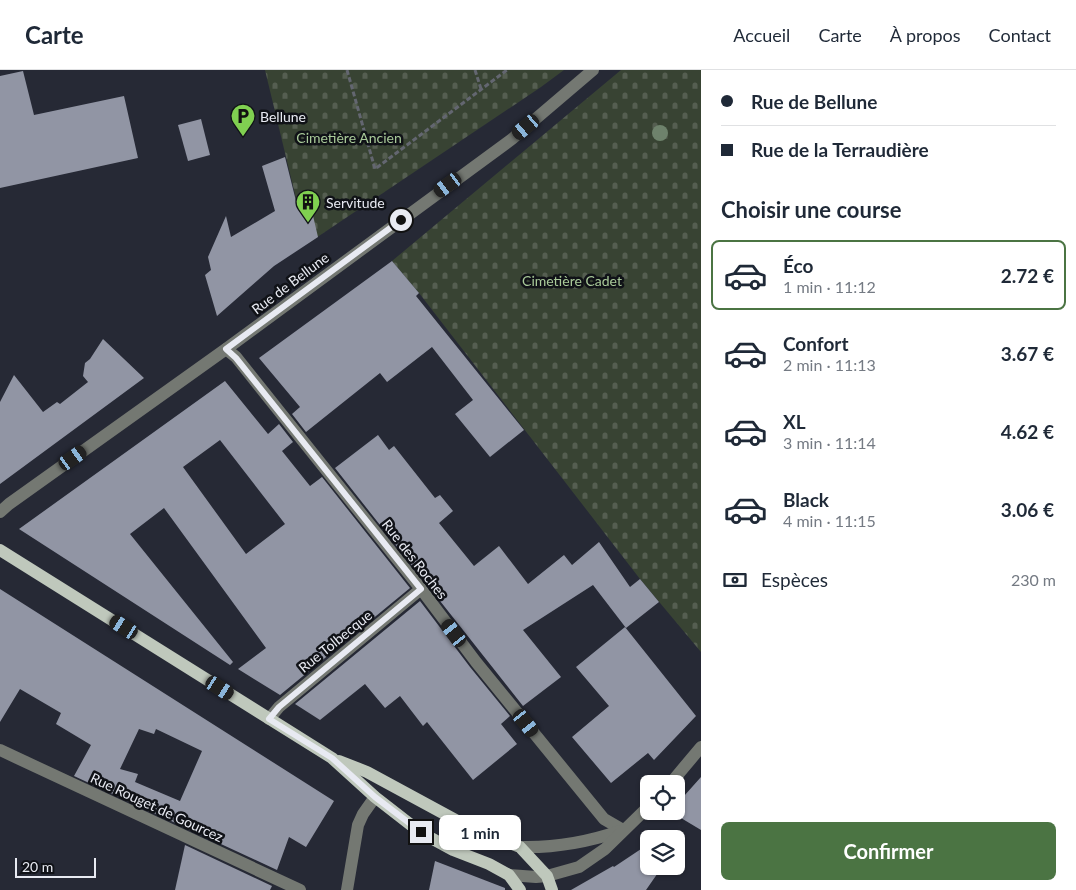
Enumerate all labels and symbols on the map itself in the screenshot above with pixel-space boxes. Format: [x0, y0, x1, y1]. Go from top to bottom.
parking icon: Bellune [230, 103, 256, 137]
place label: Bellune [260, 108, 306, 125]
car [509, 112, 542, 142]
park label: Cimetière Ancien [296, 129, 402, 146]
car [431, 170, 464, 200]
building icon: Servitude [295, 189, 321, 223]
place label: Servitude [326, 194, 385, 211]
route start [390, 209, 412, 231]
street label: Rue de Bellune [248, 249, 332, 317]
park label: Cimetière Cadet [522, 272, 622, 289]
car [56, 443, 89, 473]
street label: Rue des Roches [379, 516, 451, 602]
street label: Rue Tolbecque [295, 606, 375, 676]
car [107, 613, 140, 641]
car [438, 617, 469, 649]
car [203, 674, 236, 702]
car [510, 707, 541, 739]
street label: Rue Rouget de Gourcez [88, 769, 226, 845]
callout: 1 min [438, 814, 521, 850]
route end [410, 821, 432, 843]
scale bar [15, 855, 96, 878]

